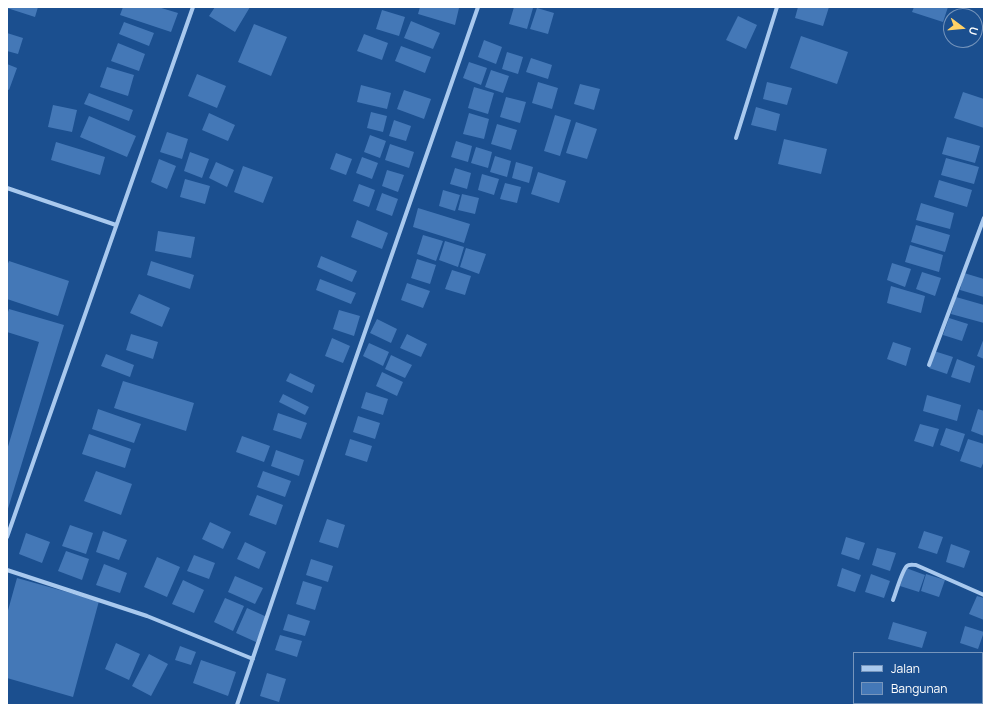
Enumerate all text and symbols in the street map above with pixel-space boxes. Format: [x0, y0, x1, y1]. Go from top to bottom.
north arrow [943, 8, 983, 48]
text: U [966, 25, 982, 37]
legend [853, 652, 983, 704]
text: Jalan [891, 660, 920, 677]
text: Bangunan [891, 680, 947, 697]

